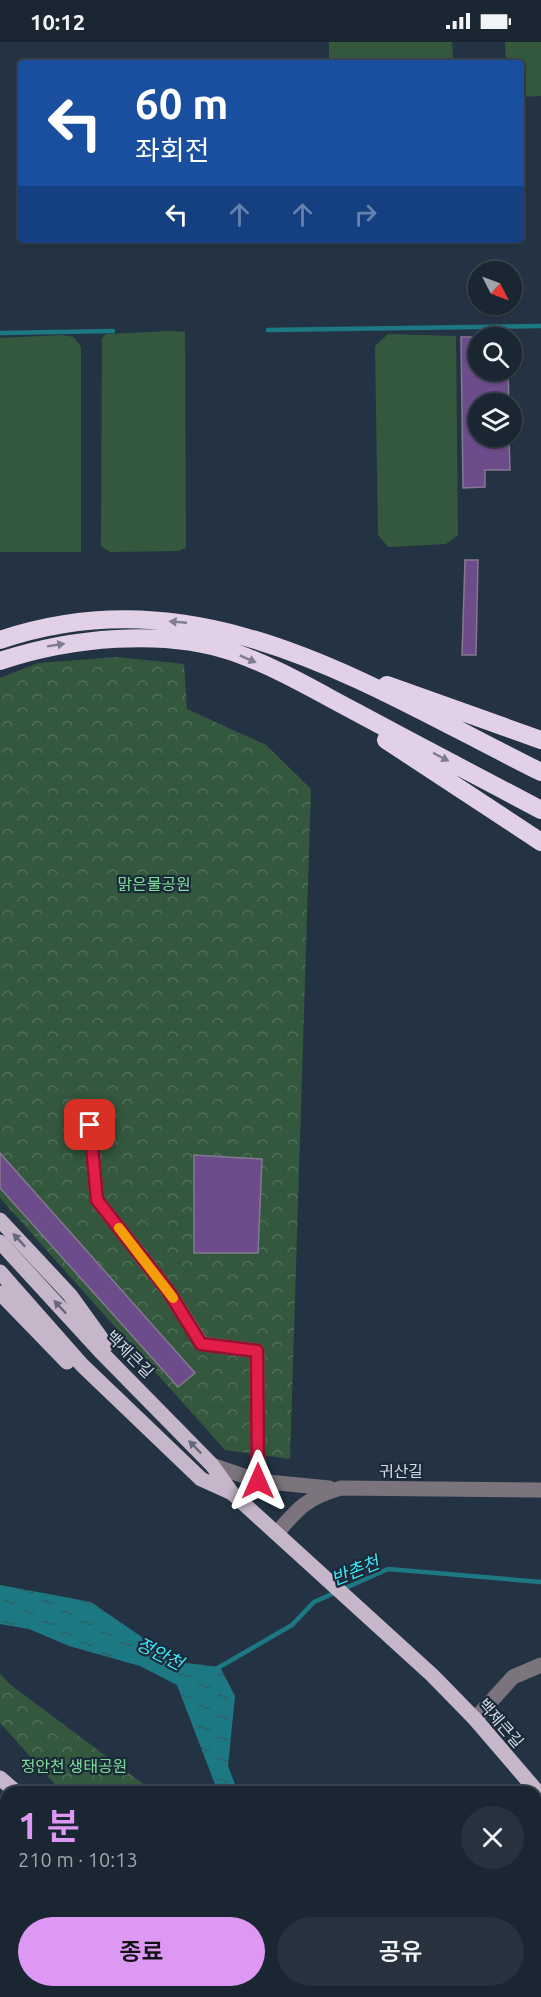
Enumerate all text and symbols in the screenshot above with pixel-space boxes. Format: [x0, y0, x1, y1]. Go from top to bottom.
text: 10:12 [30, 9, 85, 34]
text: 60 m [135, 80, 229, 127]
icon: left [36, 84, 114, 162]
text: 좌회전 [135, 135, 210, 165]
icon: left [160, 198, 193, 231]
icon: ahead [223, 198, 256, 231]
icon: ahead [286, 198, 319, 231]
icon: right [349, 198, 382, 231]
north arrow [468, 261, 522, 315]
map controls [468, 261, 522, 447]
button: search [468, 327, 522, 381]
button: layers [468, 393, 522, 447]
one-way arrow [169, 617, 188, 627]
one-way arrow [47, 641, 66, 650]
one-way arrow [240, 654, 258, 664]
one-way arrow [432, 752, 449, 762]
park label: 맑은물공원 [117, 875, 191, 893]
pin [64, 1099, 115, 1150]
icon: arrive [73, 1108, 106, 1141]
one-way arrow [12, 1233, 26, 1248]
one-way arrow [54, 1300, 67, 1315]
street label: 백제큰길 [103, 1327, 157, 1381]
one-way arrow [188, 1440, 202, 1455]
position arrow [226, 1449, 290, 1513]
street label: 귀산길 [379, 1462, 423, 1480]
water label: 반촌천 [328, 1551, 384, 1589]
water label: 정안천 [133, 1633, 189, 1674]
street label: 백제큰길 [475, 1695, 527, 1751]
park label: 정안천 생태공원 [21, 1757, 127, 1775]
text: 1 분 [18, 1805, 80, 1846]
button: close [461, 1806, 524, 1869]
text: 210 m · 10:13 [18, 1848, 138, 1871]
button: 종료 [18, 1917, 265, 1986]
button: 공유 [277, 1917, 524, 1986]

